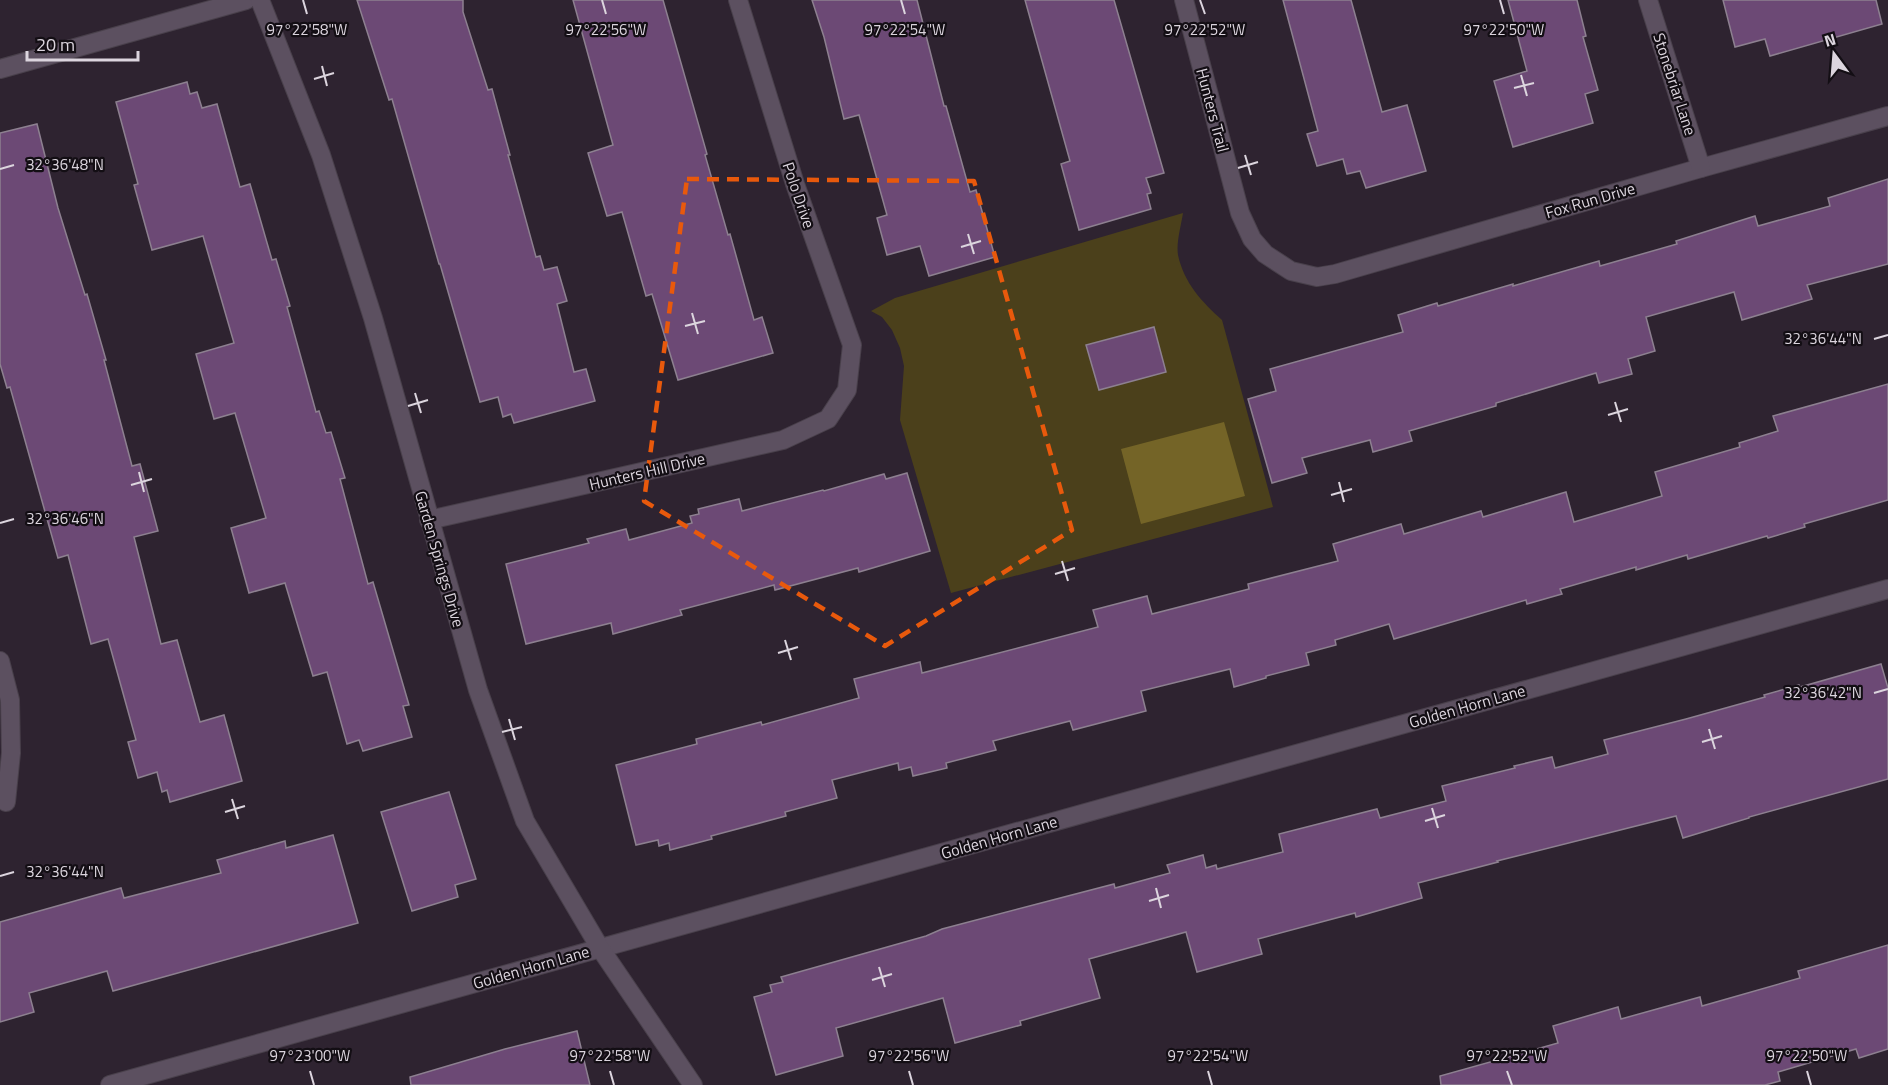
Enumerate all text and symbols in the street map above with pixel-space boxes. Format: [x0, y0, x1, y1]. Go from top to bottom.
text: 97°22'58"W [267, 18, 347, 41]
text: 97°22'56"W [566, 18, 646, 41]
text: 97°22'54"W [865, 18, 945, 41]
text: 97°22'52"W [1165, 18, 1245, 41]
text: 97°22'50"W [1464, 18, 1544, 41]
scale bar [27, 24, 138, 62]
north arrow [1804, 24, 1864, 84]
text: N [1821, 27, 1839, 53]
street label: Stonebriar Lane [1647, 30, 1703, 138]
text: 20 m [36, 31, 75, 58]
street label: Hunters Trail [1190, 65, 1236, 155]
text: 32°36'48"N [26, 153, 104, 176]
street label: Polo Drive [776, 159, 822, 231]
street label: Fox Run Drive [1542, 176, 1638, 224]
text: 32°36'44"N [1784, 327, 1862, 350]
street label: Hunters Hill Drive [587, 446, 707, 496]
street label: Garden Springs Drive [409, 488, 471, 630]
text: 32°36'46"N [26, 507, 104, 530]
street label: Golden Horn Lane [1406, 678, 1528, 734]
text: 32°36'42"N [1784, 681, 1862, 704]
street label: Golden Horn Lane [938, 809, 1060, 865]
text: 32°36'44"N [26, 860, 104, 883]
street label: Golden Horn Lane [470, 939, 592, 995]
text: 97°23'00"W [270, 1044, 350, 1067]
text: 97°22'58"W [570, 1044, 650, 1067]
text: 97°22'56"W [869, 1044, 949, 1067]
text: 97°22'54"W [1168, 1044, 1248, 1067]
text: 97°22'52"W [1467, 1044, 1547, 1067]
text: 97°22'50"W [1767, 1044, 1847, 1067]

